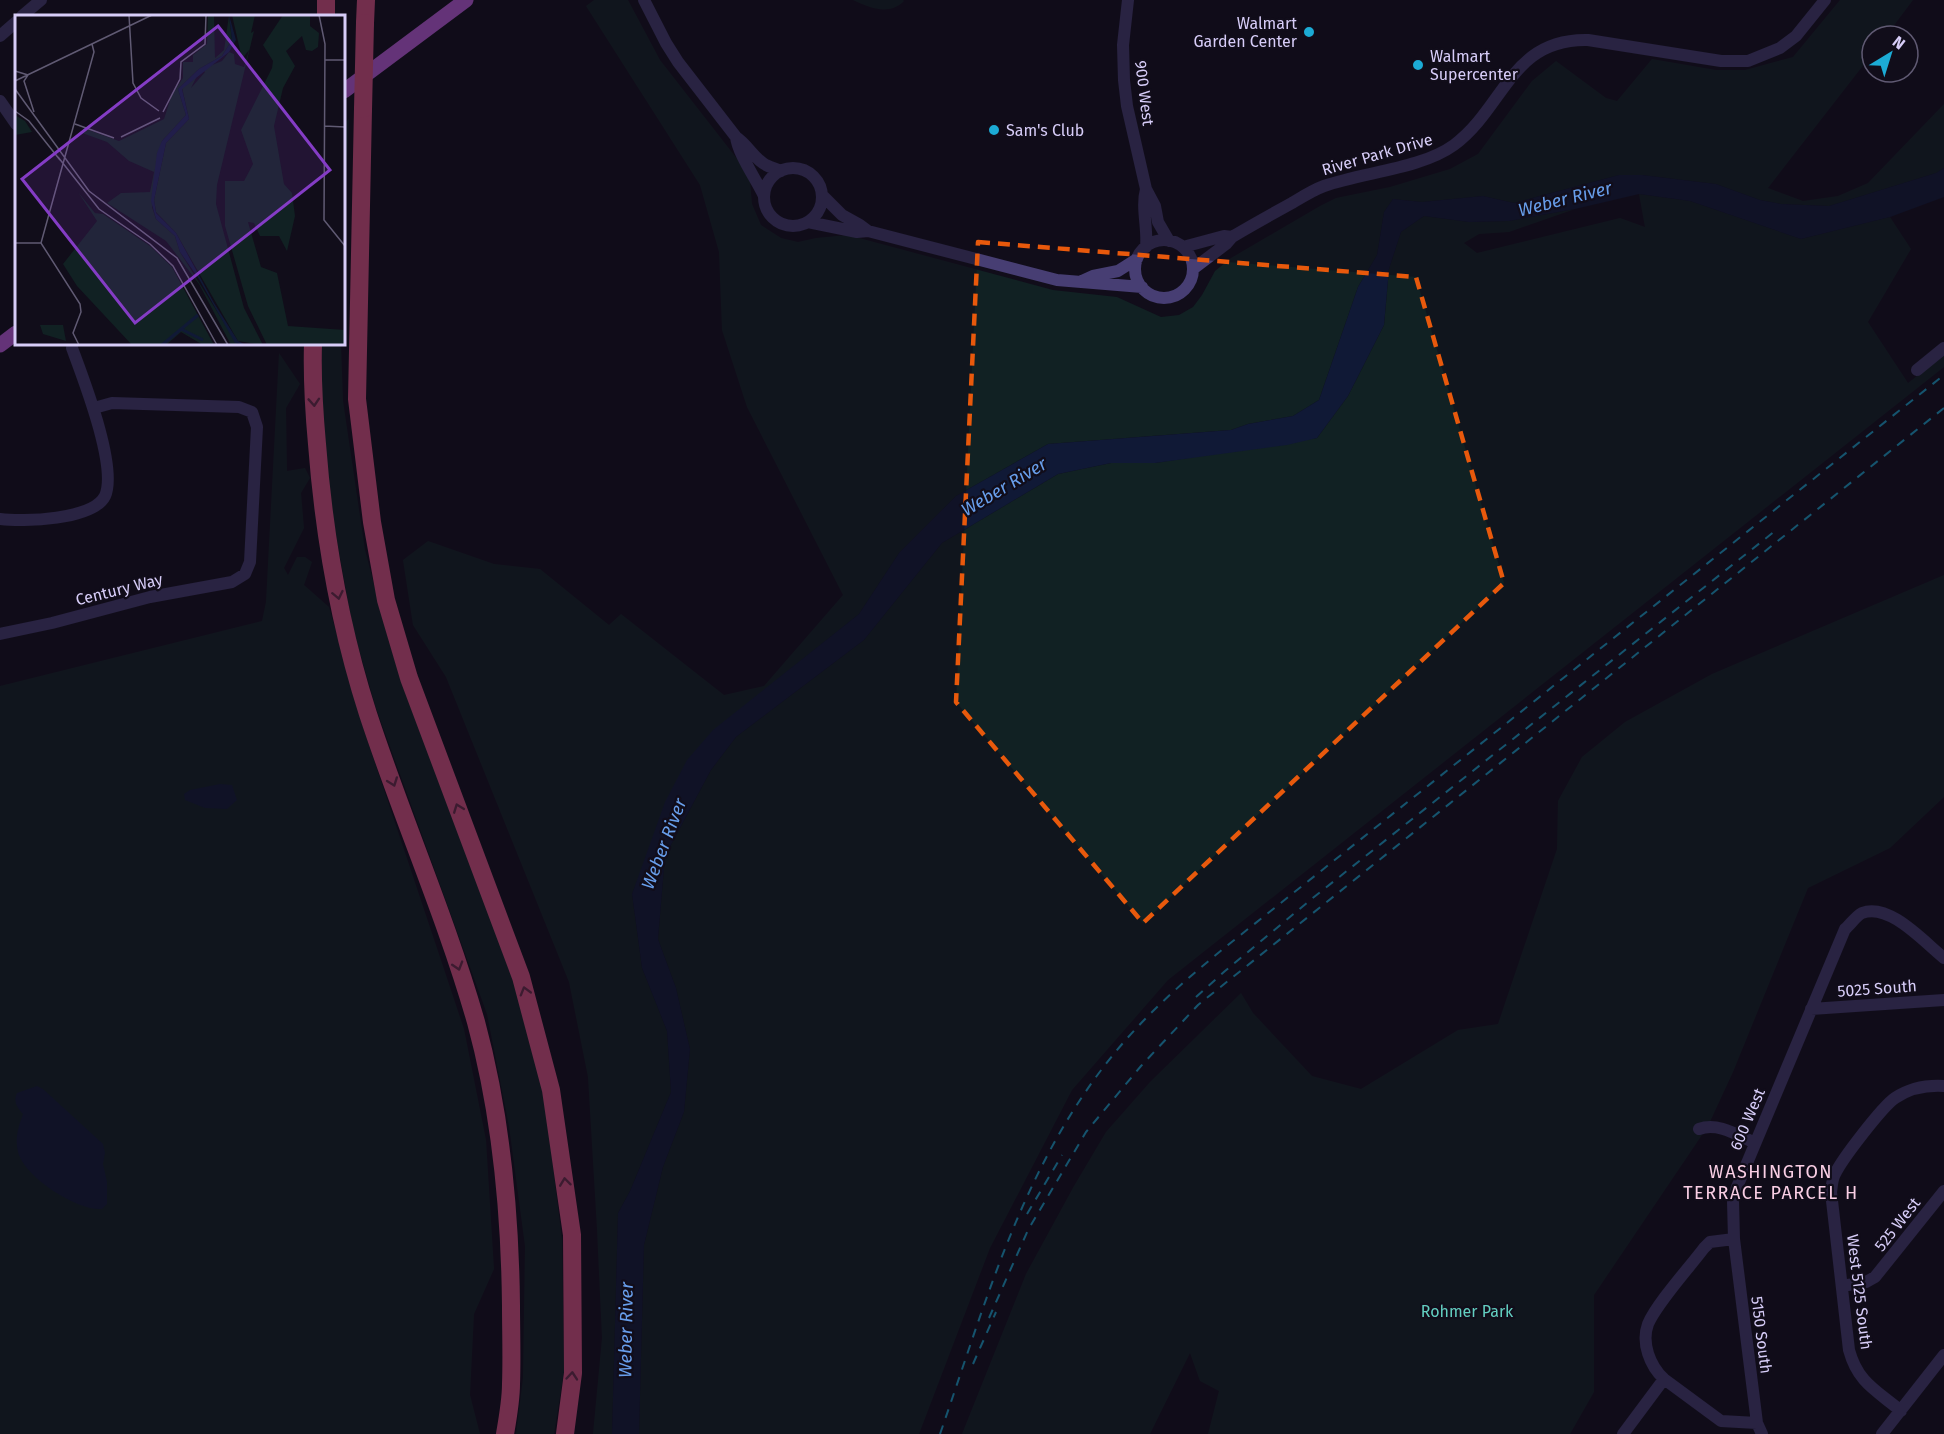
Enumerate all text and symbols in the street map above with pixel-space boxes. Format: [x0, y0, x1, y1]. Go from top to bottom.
place label: Walmart Garden Center [1193, 14, 1298, 51]
inset map [15, 15, 345, 345]
north arrow [1860, 24, 1920, 84]
marker: Walmart Garden Center [1302, 25, 1316, 39]
text: N [1889, 32, 1909, 53]
place label: Walmart Supercenter [1430, 47, 1519, 84]
marker: Walmart Supercenter [1411, 58, 1425, 72]
street label: 900 West [1131, 59, 1158, 127]
place label: Sam's Club [1006, 121, 1084, 140]
marker: Sam's Club [987, 123, 1001, 137]
street label: River Park Drive [1320, 130, 1435, 179]
water label: Weber River [1516, 176, 1615, 221]
one-way arrow [307, 397, 320, 406]
water label: Weber River [957, 452, 1052, 521]
street label: Century Way [74, 569, 165, 609]
one-way arrow [331, 590, 344, 600]
one-way arrow [386, 776, 399, 787]
water label: Weber River [637, 794, 692, 893]
one-way arrow [452, 803, 465, 814]
one-way arrow [451, 960, 463, 971]
street label: 5025 South [1837, 976, 1917, 1001]
one-way arrow [520, 986, 532, 997]
street label: 600 West [1726, 1085, 1769, 1153]
district label: WASHINGTON TERRACE PARCEL H [1683, 1161, 1859, 1204]
one-way arrow [559, 1177, 572, 1186]
street label: 525 West [1871, 1193, 1924, 1255]
street label: West 5125 South [1843, 1233, 1876, 1351]
water label: Weber River [614, 1281, 638, 1378]
street label: 5150 South [1747, 1295, 1776, 1375]
park label: Rohmer Park [1421, 1302, 1514, 1321]
one-way arrow [565, 1371, 578, 1381]

